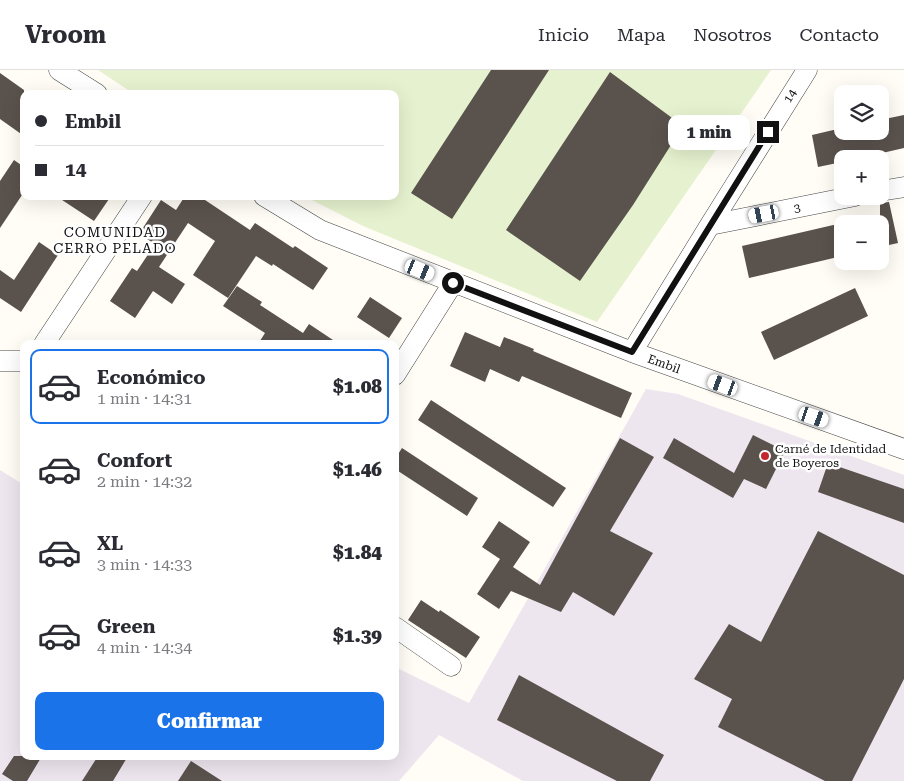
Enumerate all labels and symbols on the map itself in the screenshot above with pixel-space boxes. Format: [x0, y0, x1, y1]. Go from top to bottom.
street label: 14 [780, 86, 800, 105]
callout: 1 min [668, 114, 750, 150]
route end [757, 121, 779, 143]
street label: 3 [792, 200, 802, 216]
car [747, 204, 780, 224]
district label: COMUNIDAD CERRO PELADO [53, 224, 177, 256]
car [403, 257, 436, 283]
route start [442, 272, 464, 294]
street label: Embil [646, 352, 683, 376]
car [706, 373, 739, 397]
car [797, 405, 830, 429]
place label: Carné de Identidad de Boyeros [775, 442, 887, 470]
marker: Carné de Identidad de Boyeros [759, 450, 771, 462]

